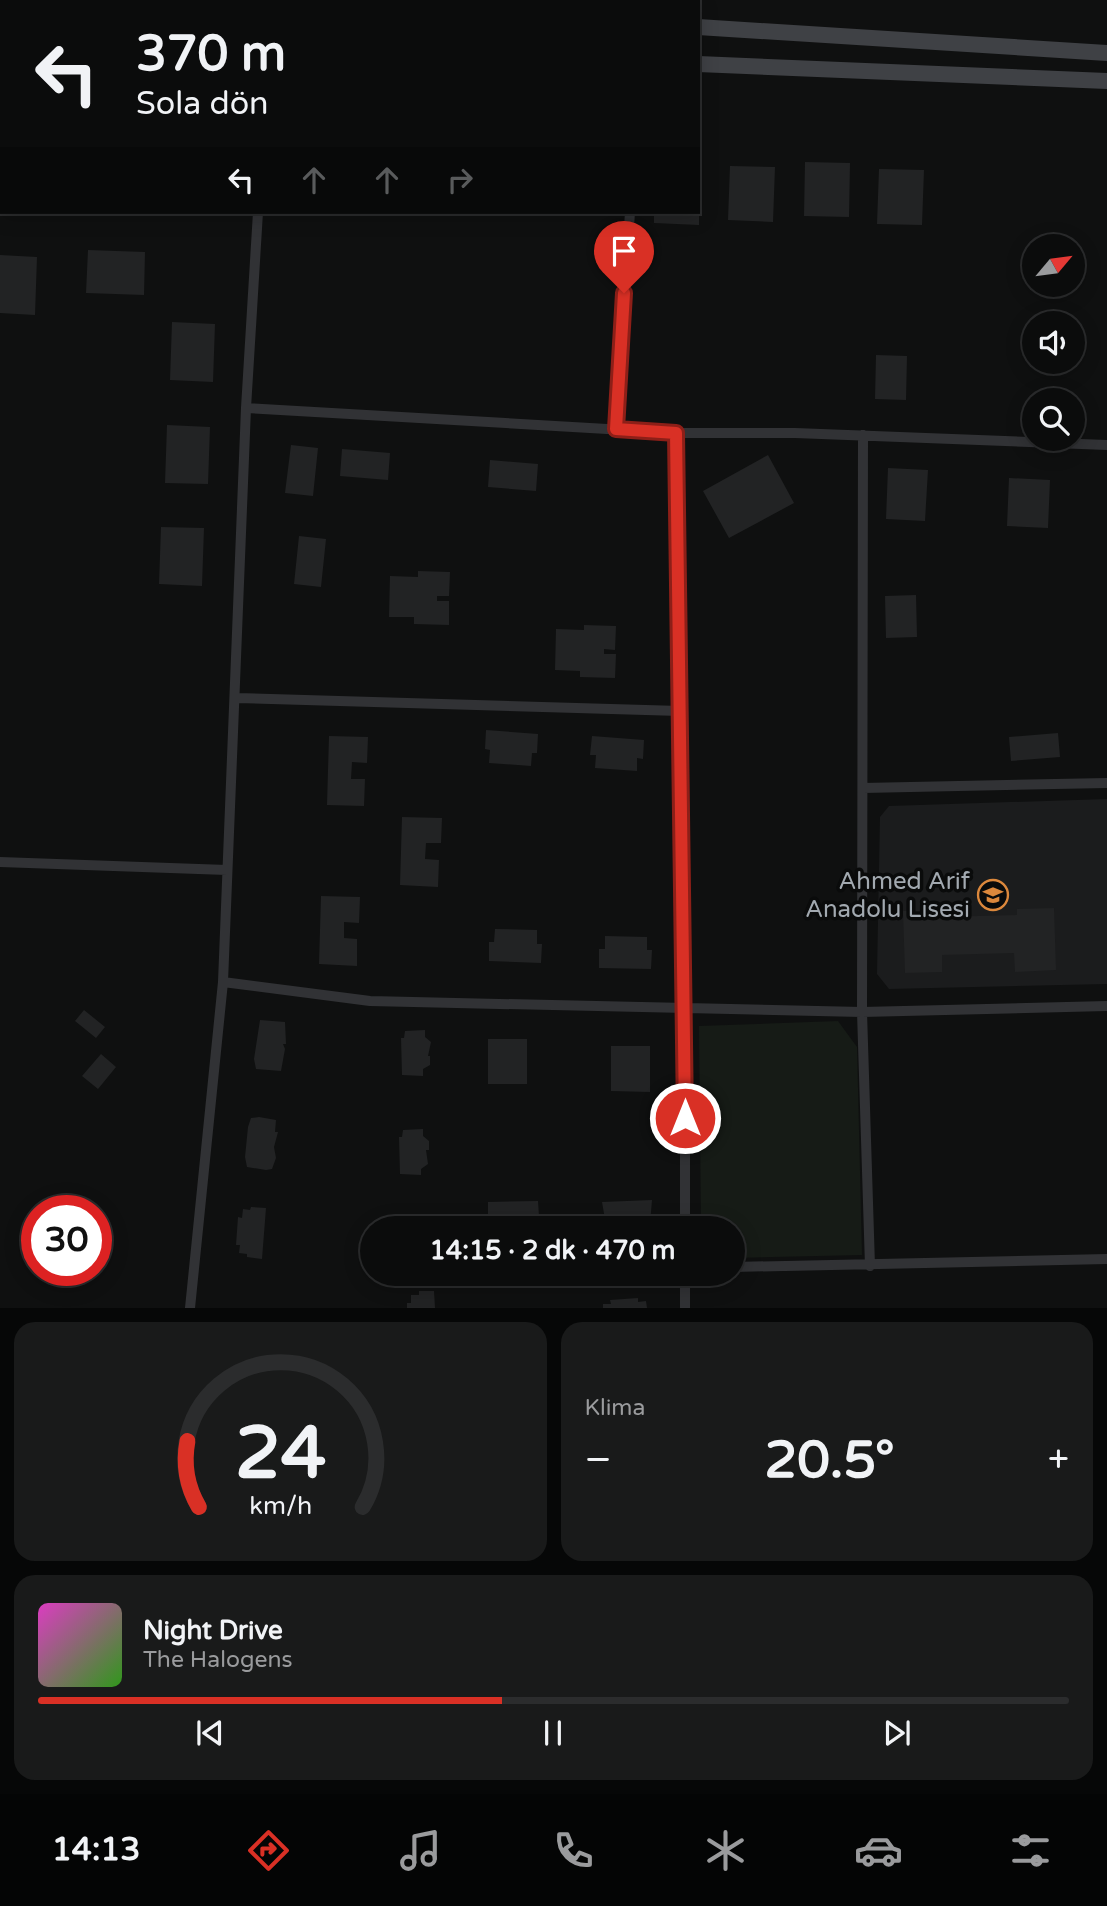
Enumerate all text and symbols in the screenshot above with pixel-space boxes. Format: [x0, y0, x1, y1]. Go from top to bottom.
text: 370 m [136, 25, 286, 84]
icon: left [21, 28, 112, 119]
text: Sola dön [136, 85, 269, 123]
icon: left [222, 161, 260, 199]
icon: ahead [295, 161, 333, 199]
icon: ahead [368, 161, 406, 199]
icon: right [441, 161, 479, 199]
pin [594, 221, 654, 293]
icon: arrive [605, 232, 643, 270]
north arrow [1022, 234, 1085, 298]
map controls [1022, 234, 1085, 451]
button: sound [1022, 311, 1085, 374]
button: search [1022, 388, 1085, 451]
place label: Ahmed Arif Anadolu Lisesi [805, 867, 971, 924]
school or university icon: Ahmed Arif Anadolu Lisesi [976, 878, 1010, 912]
position arrow [648, 1081, 722, 1155]
speed limit sign: 30 [21, 1195, 112, 1286]
text: 14:15 · 2 dk · 470 m [430, 1235, 675, 1266]
text: Klima [585, 1394, 645, 1422]
text: 24 [235, 1411, 326, 1499]
text: 20.5° [765, 1429, 895, 1492]
text: − [585, 1437, 612, 1483]
text: + [1048, 1437, 1069, 1483]
text: km/h [249, 1491, 312, 1521]
text: Night Drive [143, 1615, 283, 1646]
text: The Halogens [143, 1646, 292, 1674]
icon: previous [191, 1714, 229, 1752]
icon: pause [534, 1714, 572, 1752]
icon: next [878, 1714, 916, 1752]
icon: directions [244, 1826, 293, 1875]
icon: music [396, 1826, 445, 1875]
icon: phone [549, 1826, 598, 1875]
icon: climate [701, 1826, 750, 1875]
icon: car [854, 1826, 903, 1875]
icon: filters [1006, 1826, 1055, 1875]
text: 14:13 [52, 1831, 140, 1869]

